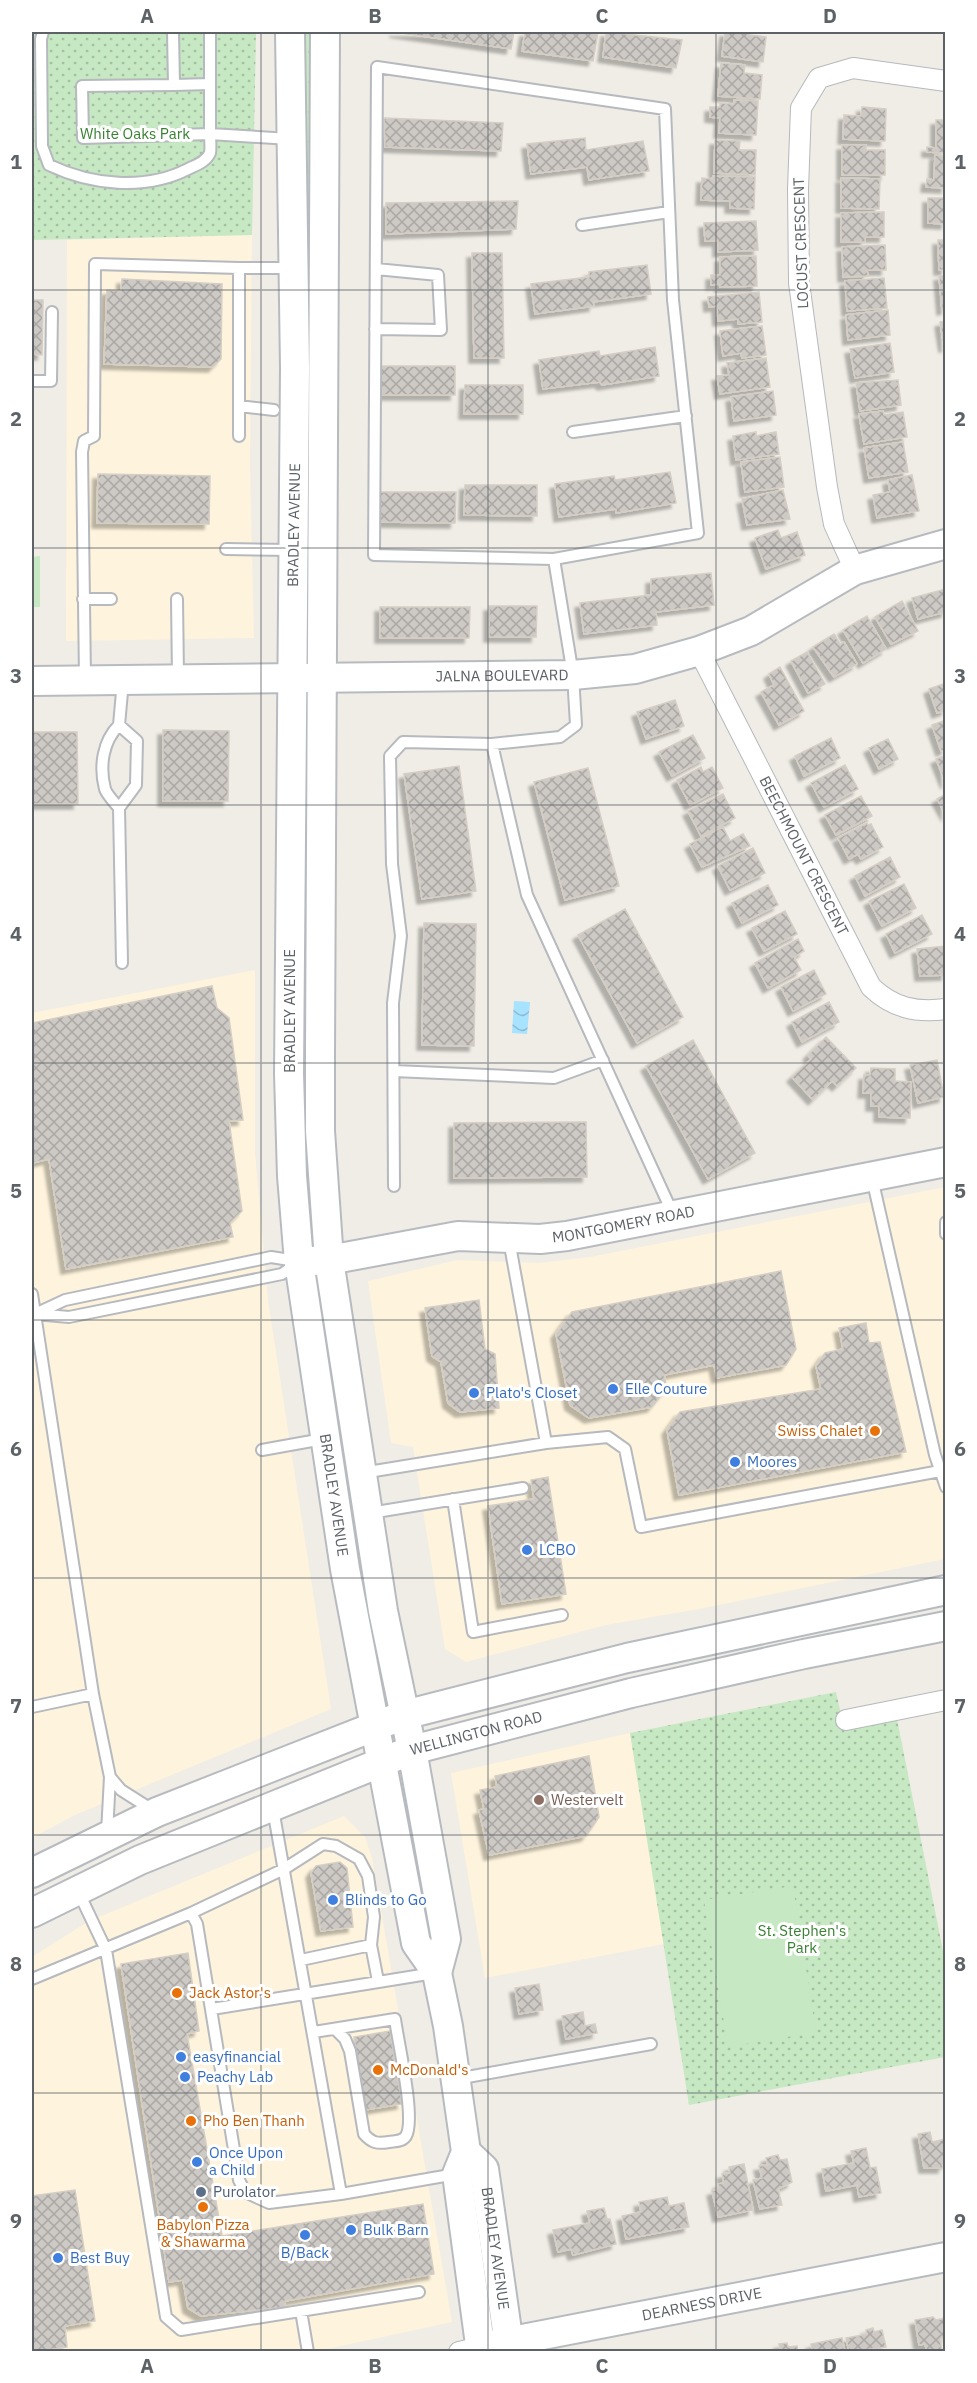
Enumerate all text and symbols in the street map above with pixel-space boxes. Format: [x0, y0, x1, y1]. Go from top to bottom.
text: A [140, 2, 154, 29]
text: B [368, 2, 382, 29]
text: C [595, 2, 609, 29]
text: D [823, 2, 837, 29]
park label: White Oaks Park [80, 124, 190, 143]
text: 1 [10, 148, 22, 175]
text: 1 [954, 148, 966, 175]
street label: LOCUST CRESCENT [789, 177, 812, 309]
text: 2 [10, 405, 22, 432]
text: 2 [954, 405, 966, 432]
street label: BRADLEY AVENUE [283, 463, 304, 587]
text: 3 [10, 662, 22, 689]
text: 3 [954, 662, 966, 689]
street label: JALNA BOULEVARD [435, 665, 569, 686]
street label: BEECHMOUNT CRESCENT [756, 773, 853, 939]
text: 4 [10, 920, 22, 947]
text: 4 [954, 920, 966, 947]
street label: BRADLEY AVENUE [280, 949, 299, 1073]
text: 5 [10, 1177, 22, 1204]
text: 5 [954, 1177, 966, 1204]
street label: MONTGOMERY ROAD [551, 1201, 696, 1247]
place label: Elle Couture [625, 1379, 707, 1398]
marker: Elle Couture [606, 1382, 620, 1396]
place label: Plato's Closet [486, 1383, 578, 1402]
marker: Plato's Closet [467, 1386, 481, 1400]
place label: Swiss Chalet [778, 1421, 863, 1440]
marker: Swiss Chalet [868, 1424, 882, 1438]
street label: BRADLEY AVENUE [316, 1432, 353, 1558]
text: 6 [10, 1435, 22, 1462]
text: 6 [954, 1435, 966, 1462]
place label: Moores [747, 1452, 797, 1471]
marker: Moores [728, 1455, 742, 1469]
place label: LCBO [539, 1540, 576, 1559]
marker: LCBO [520, 1543, 534, 1557]
text: 7 [10, 1692, 22, 1719]
text: 7 [954, 1692, 966, 1719]
street label: WELLINGTON ROAD [408, 1706, 544, 1759]
place label: Westervelt [551, 1790, 623, 1809]
marker: Westervelt [532, 1793, 546, 1807]
place label: Blinds to Go [345, 1890, 427, 1909]
marker: Blinds to Go [326, 1893, 340, 1907]
park label: St. Stephen's Park [758, 1921, 846, 1957]
text: 8 [10, 1950, 22, 1977]
text: 8 [954, 1950, 966, 1977]
place label: Jack Astor's [189, 1983, 271, 2002]
marker: Jack Astor's [170, 1986, 184, 2000]
place label: easyfinancial [193, 2047, 281, 2066]
marker: easyfinancial [174, 2050, 188, 2064]
place label: McDonald's [390, 2060, 468, 2079]
marker: McDonald's [371, 2063, 385, 2077]
place label: Peachy Lab [197, 2067, 273, 2086]
marker: Peachy Lab [178, 2070, 192, 2084]
place label: Pho Ben Thanh [203, 2111, 305, 2130]
marker: Pho Ben Thanh [184, 2114, 198, 2128]
place label: Once Upon a Child [209, 2143, 283, 2179]
marker: Once Upon a Child [190, 2155, 204, 2169]
place label: Purolator [213, 2182, 276, 2201]
marker: Purolator [194, 2185, 208, 2199]
street label: BRADLEY AVENUE [478, 2186, 514, 2311]
marker: Babylon Pizza & Shawarma [196, 2200, 210, 2214]
text: 9 [10, 2207, 22, 2234]
text: 9 [954, 2207, 966, 2234]
place label: Babylon Pizza & Shawarma [156, 2215, 250, 2251]
place label: Bulk Barn [363, 2220, 429, 2239]
marker: Bulk Barn [344, 2223, 358, 2237]
marker: B/Back [298, 2228, 312, 2242]
place label: B/Back [281, 2243, 329, 2262]
place label: Best Buy [70, 2248, 130, 2267]
marker: Best Buy [51, 2251, 65, 2265]
street label: DEARNESS DRIVE [640, 2283, 763, 2325]
text: A [140, 2352, 154, 2379]
text: B [368, 2352, 382, 2379]
text: C [595, 2352, 609, 2379]
text: D [823, 2352, 837, 2379]

